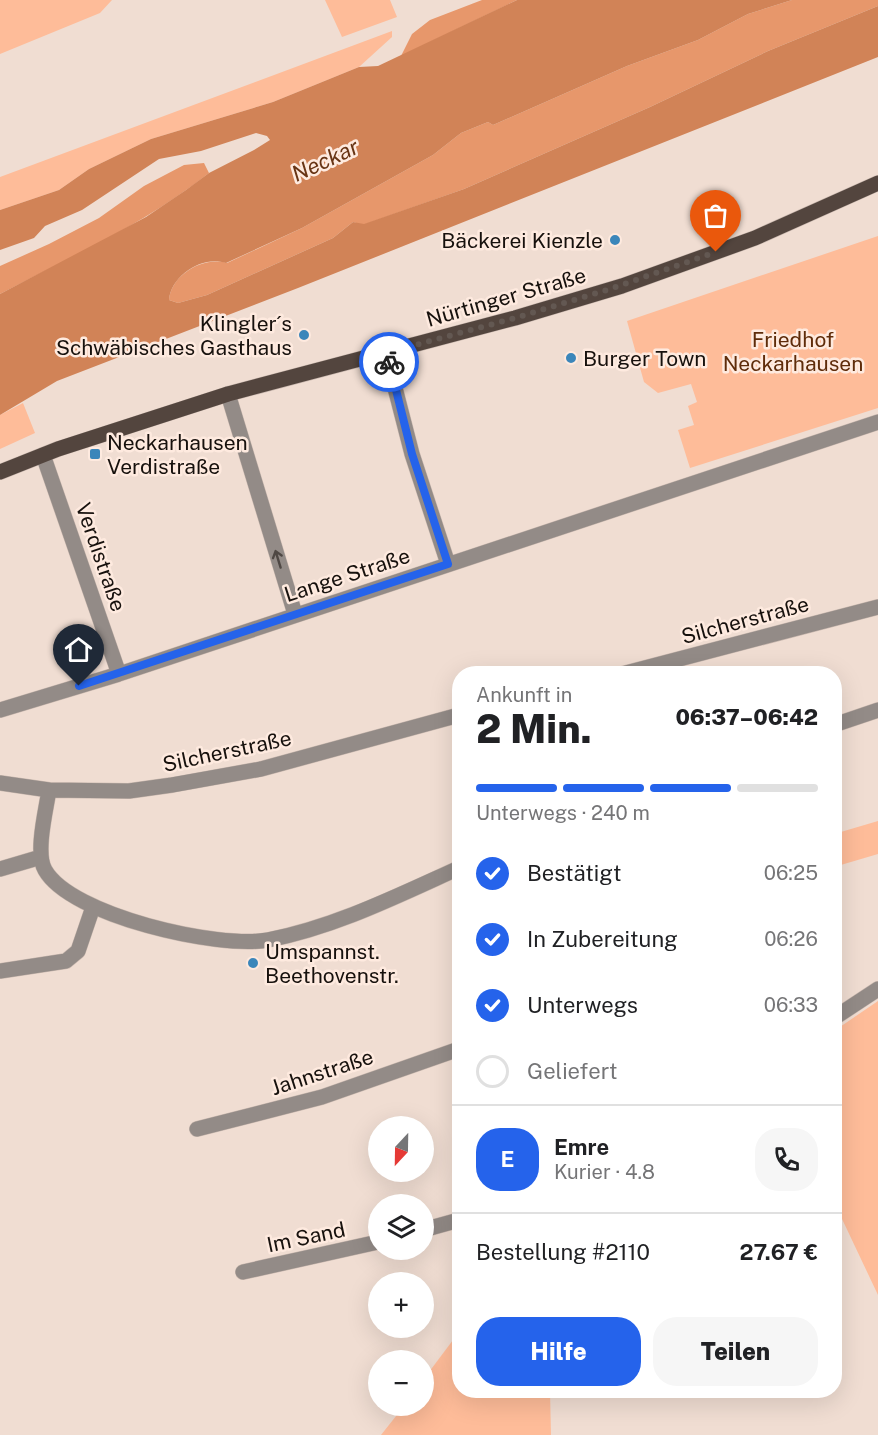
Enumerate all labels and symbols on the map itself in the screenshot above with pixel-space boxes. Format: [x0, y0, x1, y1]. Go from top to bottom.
water label: Neckar [287, 133, 363, 187]
pin [690, 190, 741, 252]
place label: Bäckerei Kienzle [441, 228, 603, 253]
marker: Bäckerei Kienzle [608, 233, 622, 247]
street label: Nürtinger Straße [423, 262, 589, 332]
place label: Klingler´s Schwäbisches Gasthaus [56, 311, 292, 360]
park label: Friedhof Neckarhausen [723, 327, 863, 376]
marker: Klingler´s Schwäbisches Gasthaus [297, 328, 311, 342]
courier [359, 332, 419, 392]
place label: Burger Town [583, 346, 706, 371]
marker: Burger Town [564, 351, 578, 365]
place label: Neckarhausen Verdistraße [107, 430, 248, 479]
marker: Neckarhausen Verdistraße [88, 447, 102, 461]
street label: Verdistraße [71, 499, 131, 615]
street label: Lange Straße [281, 543, 413, 607]
one-way arrow [272, 549, 283, 568]
street label: Silcherstraße [679, 591, 811, 649]
pin [53, 624, 104, 686]
street label: Silcherstraße [160, 725, 294, 777]
place label: Umspannst. Beethovenstr. [265, 939, 399, 988]
marker: Umspannst. Beethovenstr. [246, 956, 260, 970]
street label: Jahnstraße [268, 1044, 376, 1100]
north arrow [368, 1116, 434, 1182]
street label: Im Sand [265, 1217, 347, 1257]

